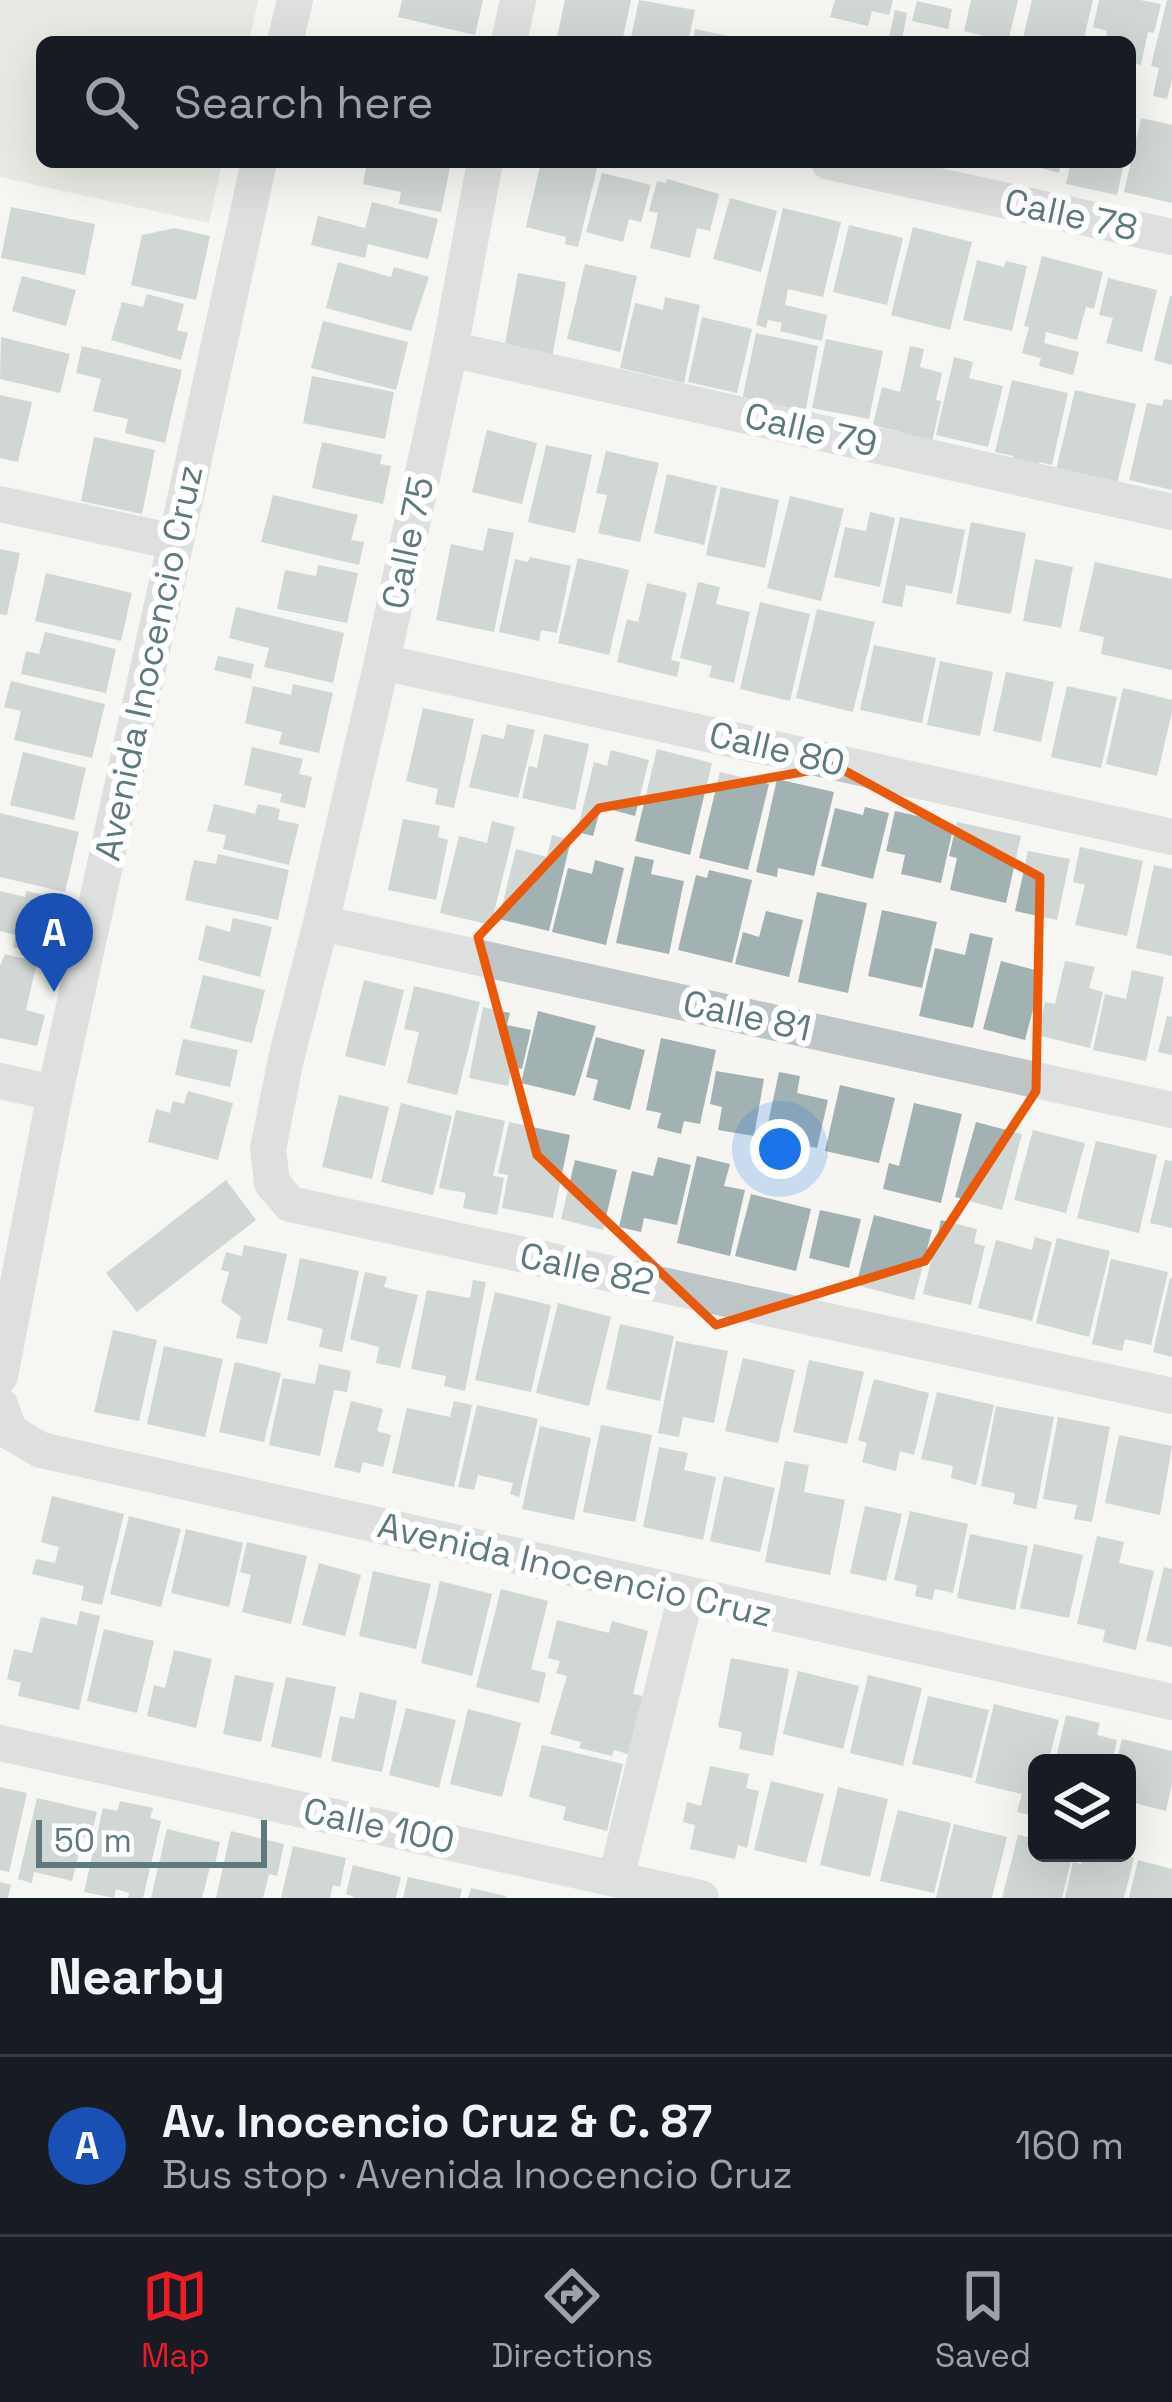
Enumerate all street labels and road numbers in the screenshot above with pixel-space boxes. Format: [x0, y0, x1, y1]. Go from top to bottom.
street label: Calle 78 [1000, 179, 1142, 251]
street label: Calle 79 [740, 392, 882, 468]
street label: Avenida Inocencio Cruz [85, 461, 213, 865]
street label: Calle 75 [372, 473, 444, 613]
street label: Calle 80 [705, 711, 849, 787]
street label: Calle 81 [679, 980, 815, 1052]
street label: Calle 82 [516, 1232, 658, 1306]
street label: Avenida Inocencio Cruz [373, 1502, 777, 1638]
street label: Calle 100 [299, 1788, 459, 1864]

